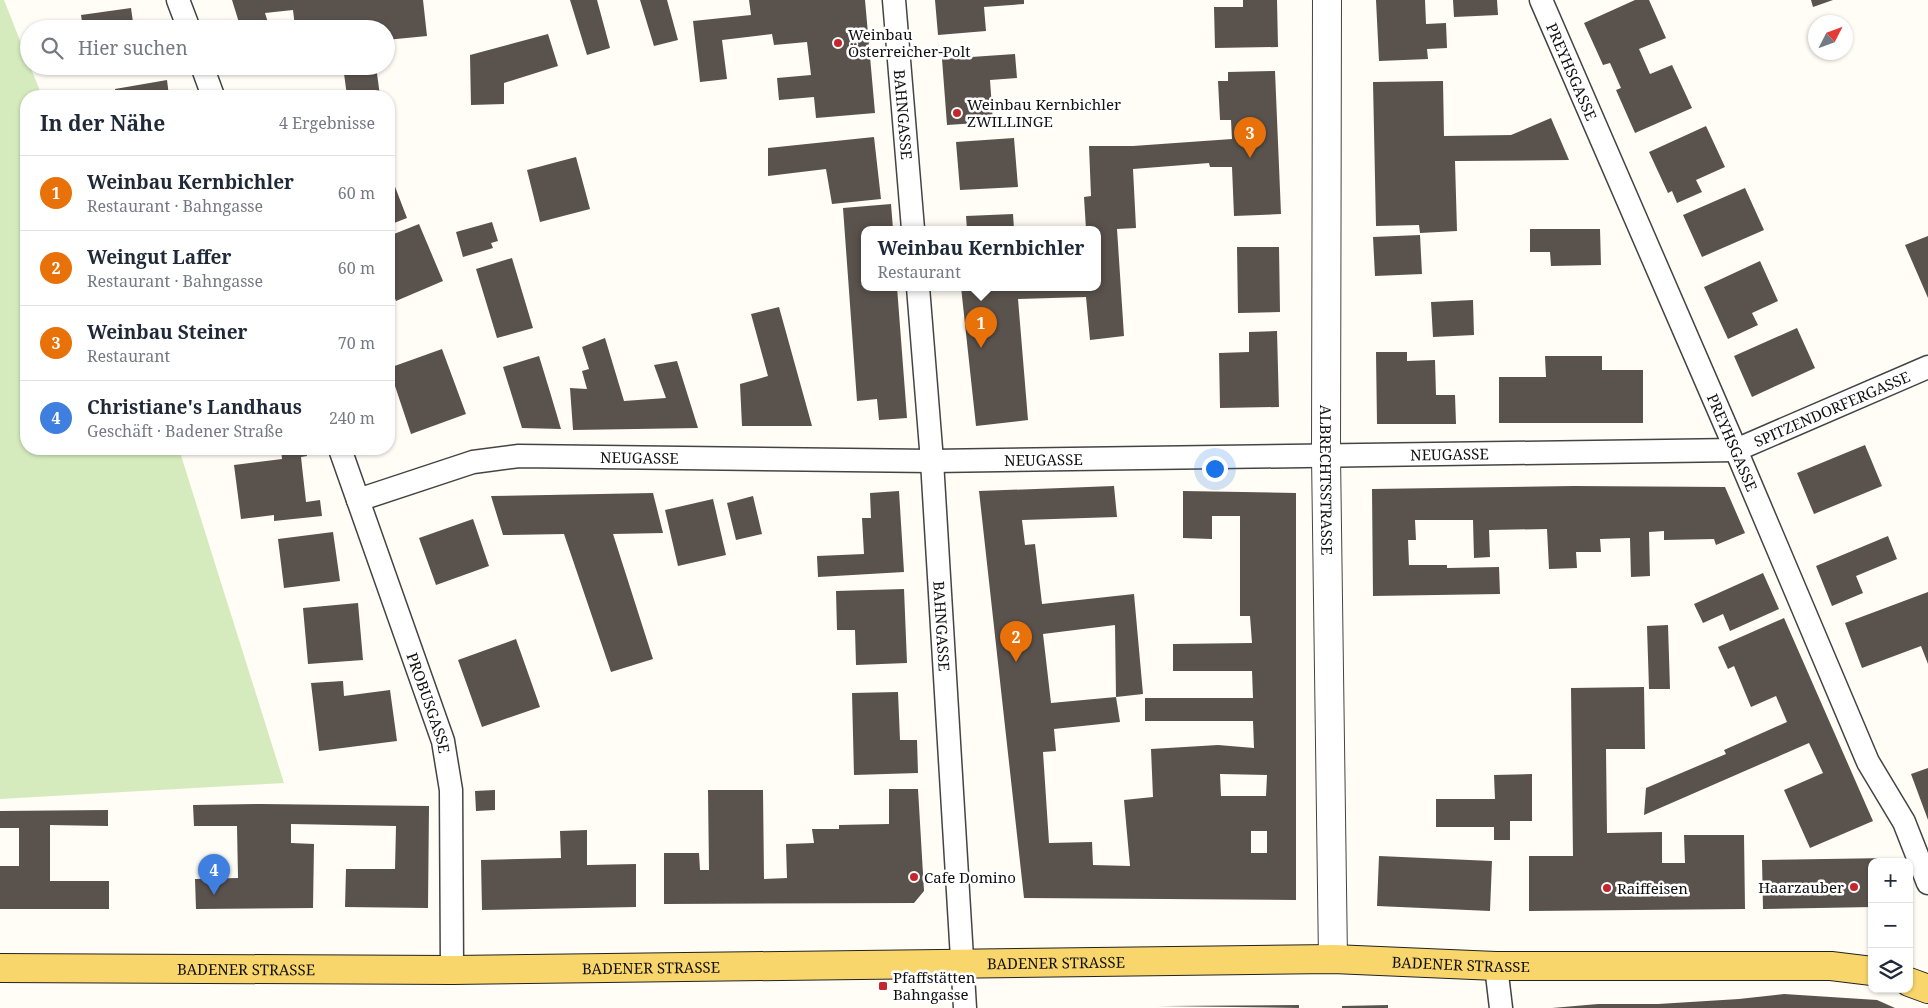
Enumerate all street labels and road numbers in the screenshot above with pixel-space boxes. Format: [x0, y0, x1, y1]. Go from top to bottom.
street label: PREYHSGASSE [1542, 20, 1602, 123]
street label: BAHNGASSE [890, 69, 917, 161]
street label: SPITZENDORFERGASSE [1751, 366, 1913, 451]
street label: PREYHSGASSE [1703, 390, 1762, 494]
street label: ALBRECHTSSTRASSE [1316, 405, 1337, 555]
street label: NEUGASSE [1410, 443, 1489, 464]
street label: NEUGASSE [600, 447, 679, 468]
street label: NEUGASSE [1004, 449, 1083, 470]
street label: BAHNGASSE [929, 580, 955, 672]
street label: PROBUSGASSE [403, 650, 455, 755]
street label: BADENER STRASSE [987, 952, 1125, 973]
street label: BADENER STRASSE [1391, 952, 1530, 976]
street label: BADENER STRASSE [582, 957, 720, 978]
street label: BADENER STRASSE [177, 959, 315, 979]

